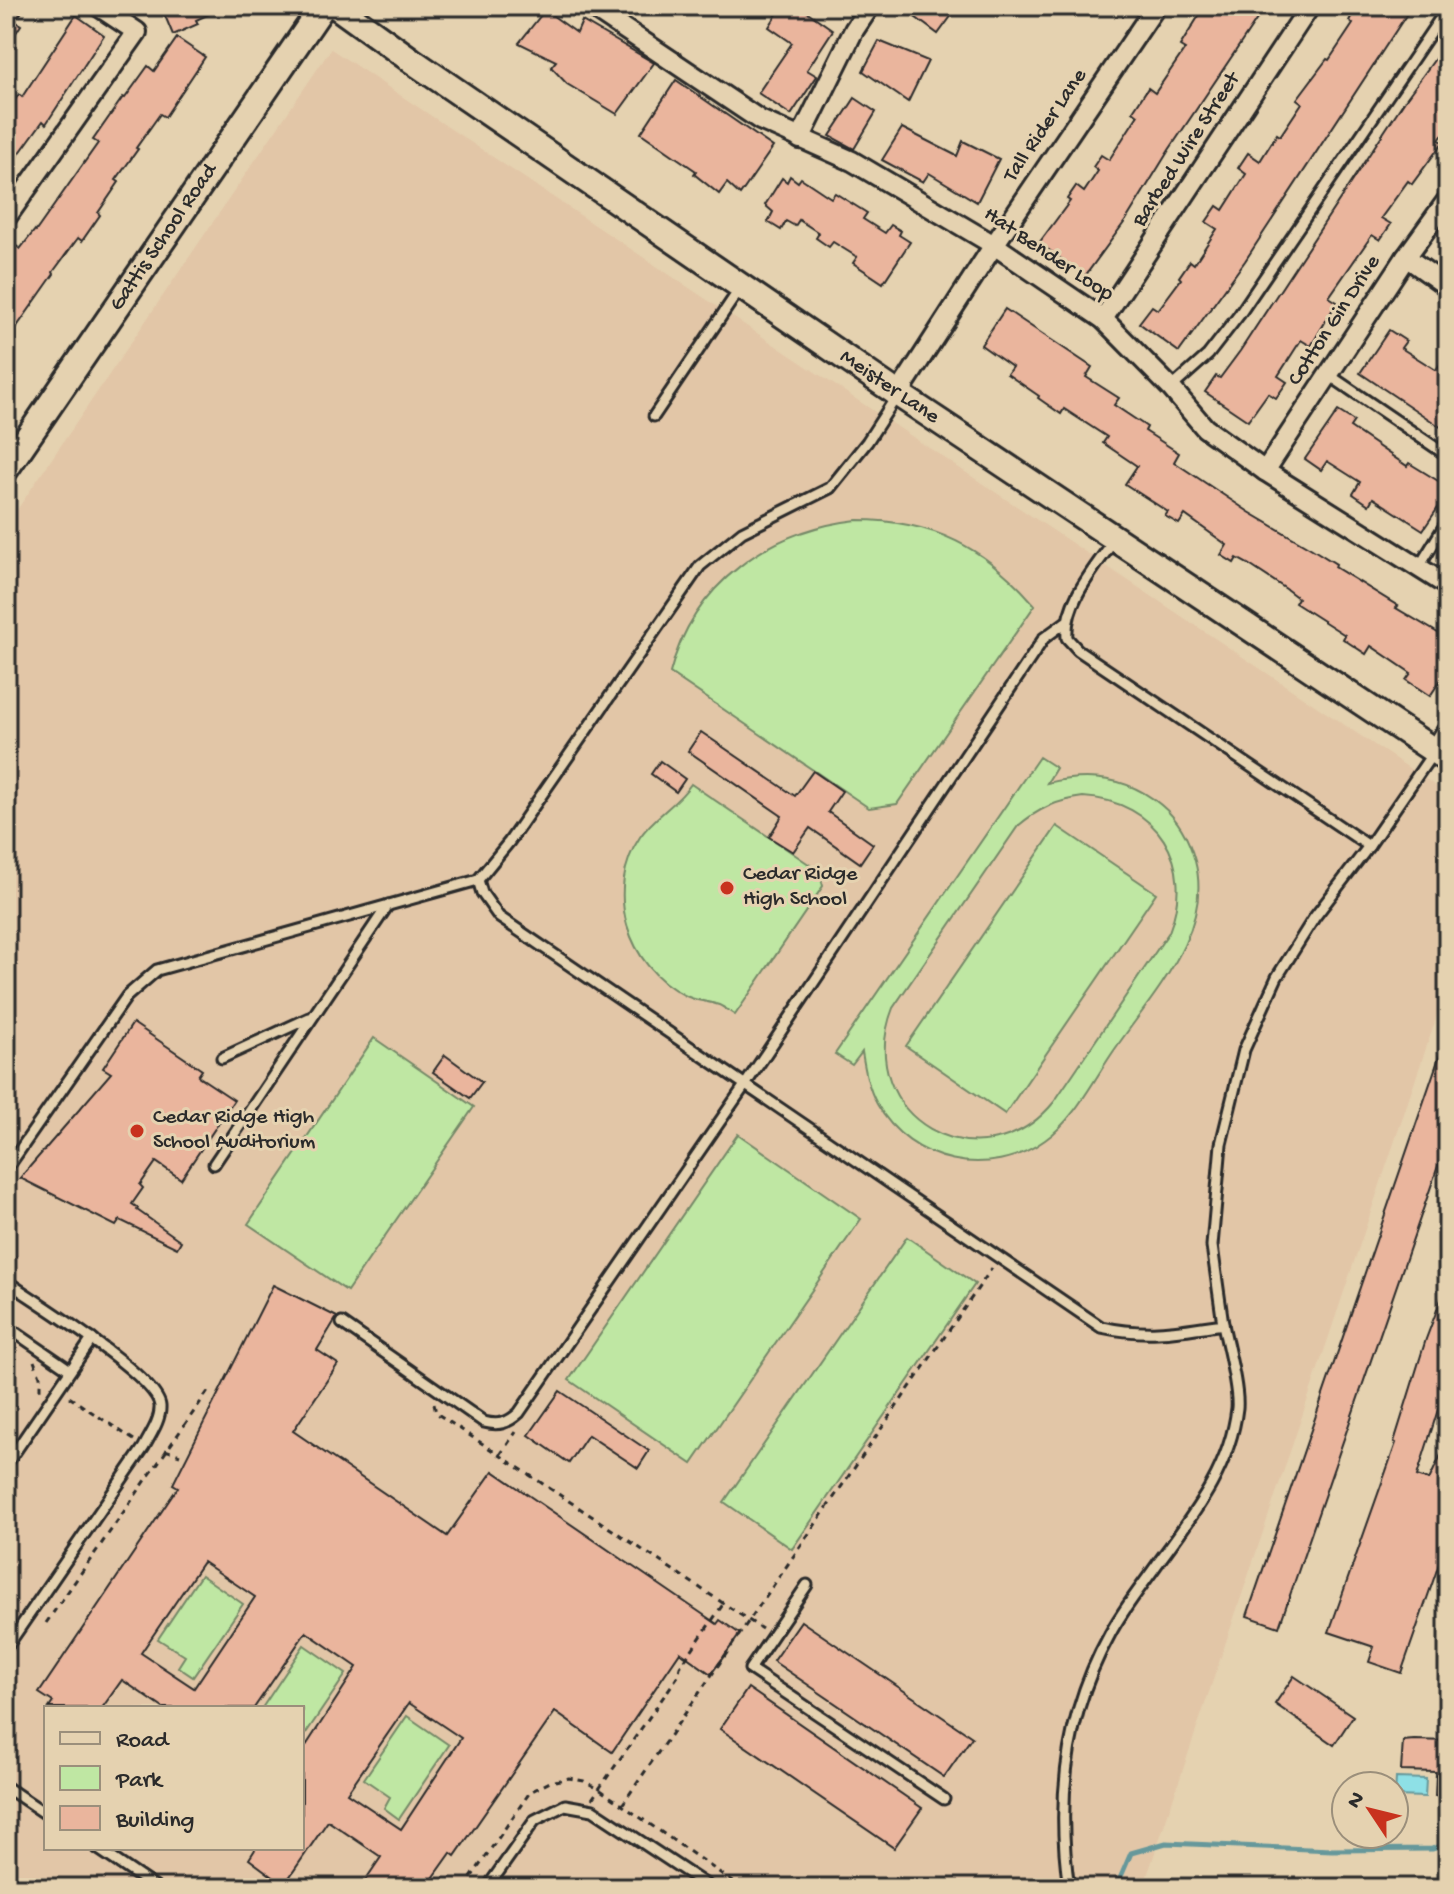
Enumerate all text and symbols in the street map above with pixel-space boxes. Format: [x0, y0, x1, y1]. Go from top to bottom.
street label: Tall Rider Lane [997, 64, 1094, 189]
street label: Barbed Wire Street [1127, 66, 1248, 233]
street label: Gattis School Road [105, 158, 225, 317]
street label: Hat Bender Loop [978, 202, 1118, 308]
street label: Cotton Gin Drive [1283, 250, 1387, 391]
street label: Meister Lane [834, 345, 944, 431]
place label: Cedar Ridge High School [743, 862, 858, 913]
marker: Cedar Ridge High School [718, 879, 736, 897]
place label: Cedar Ridge High School Auditorium [153, 1105, 316, 1156]
marker: Cedar Ridge High School Auditorium [128, 1122, 146, 1140]
legend [44, 1706, 304, 1850]
text: Road [116, 1727, 170, 1756]
text: Park [115, 1767, 164, 1796]
north arrow [1330, 1770, 1410, 1850]
text: N [1342, 1787, 1372, 1814]
text: Building [115, 1807, 194, 1836]

